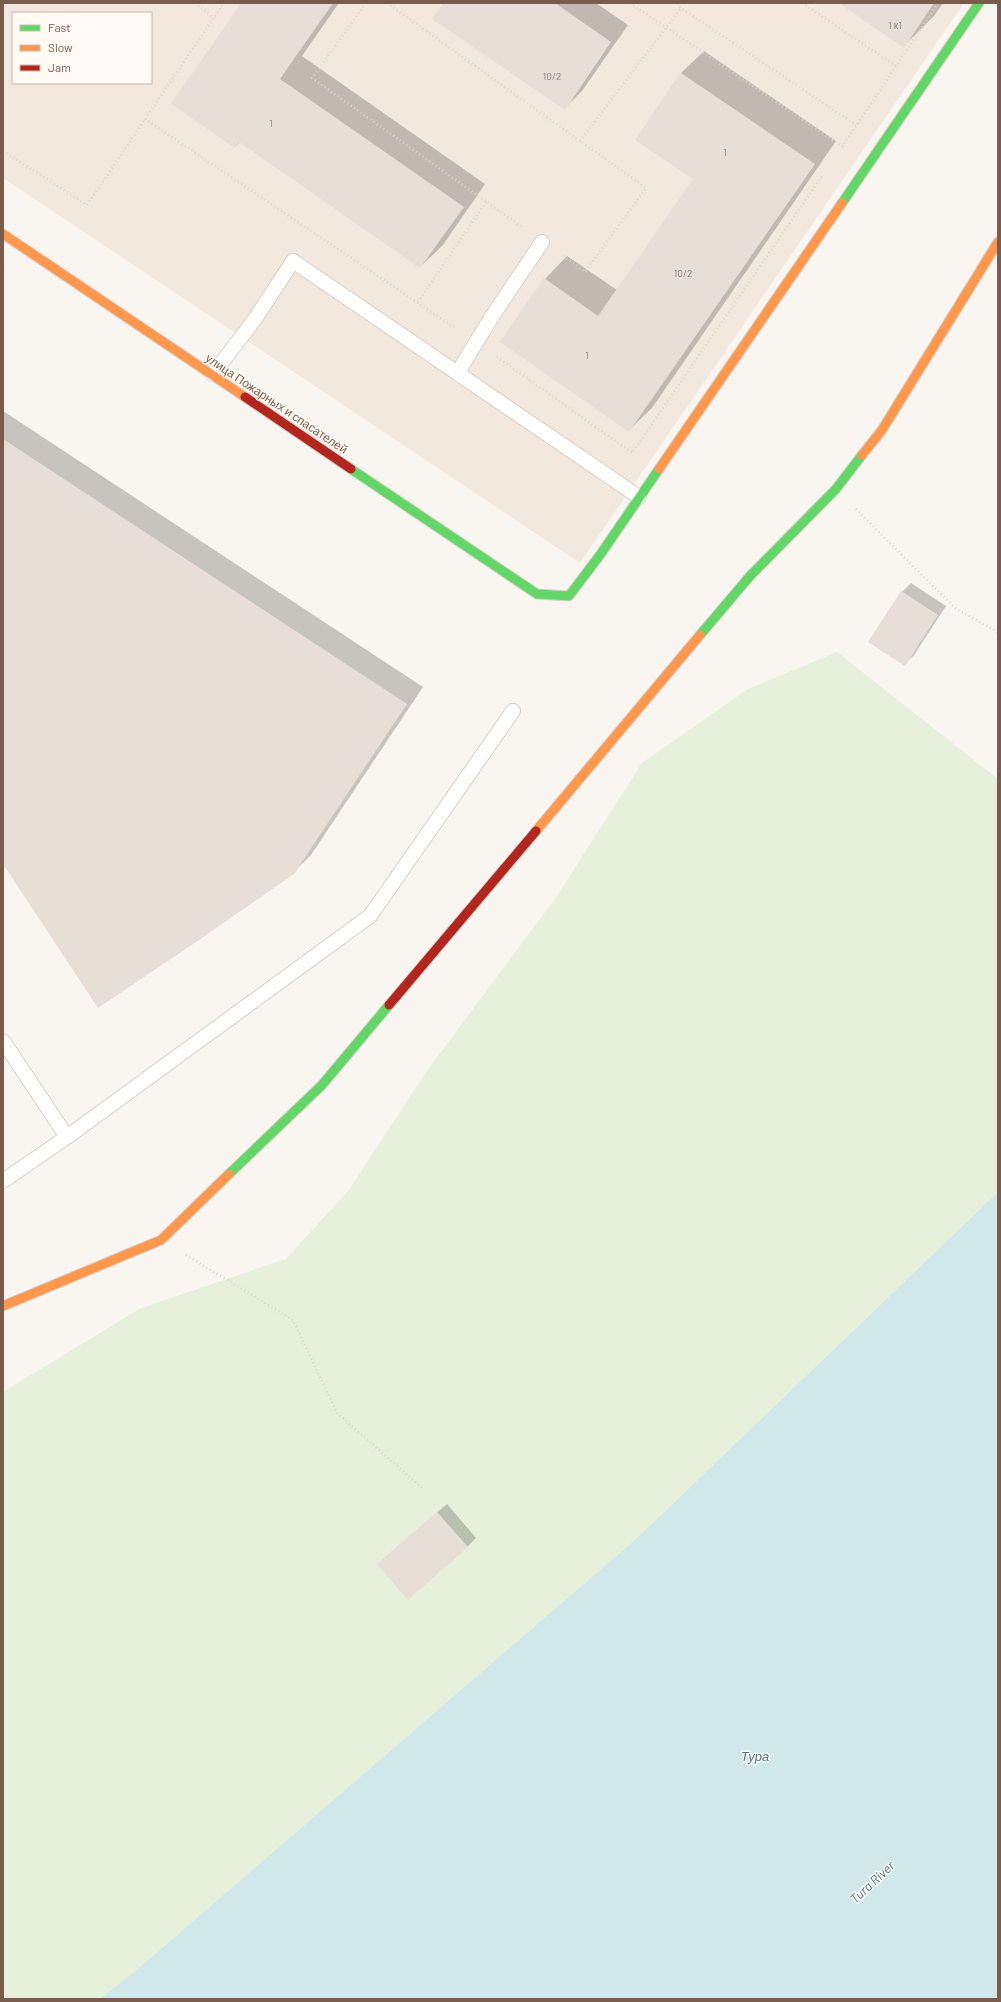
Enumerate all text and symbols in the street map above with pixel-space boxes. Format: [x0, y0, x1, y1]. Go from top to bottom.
legend [12, 12, 152, 84]
house number: 1 к1 [888, 19, 902, 31]
text: Fast [48, 20, 71, 34]
text: Slow [48, 40, 73, 54]
text: Jam [48, 60, 71, 74]
house number: 10/2 [543, 70, 561, 82]
house number: 1 [269, 117, 273, 129]
house number: 1 [723, 146, 727, 158]
house number: 10/2 [674, 267, 692, 279]
house number: 1 [585, 349, 589, 361]
street label: улица Пожарных и спасателей [203, 350, 351, 457]
water label: Тура [741, 1748, 769, 1764]
water label: Tura River [846, 1857, 898, 1907]

